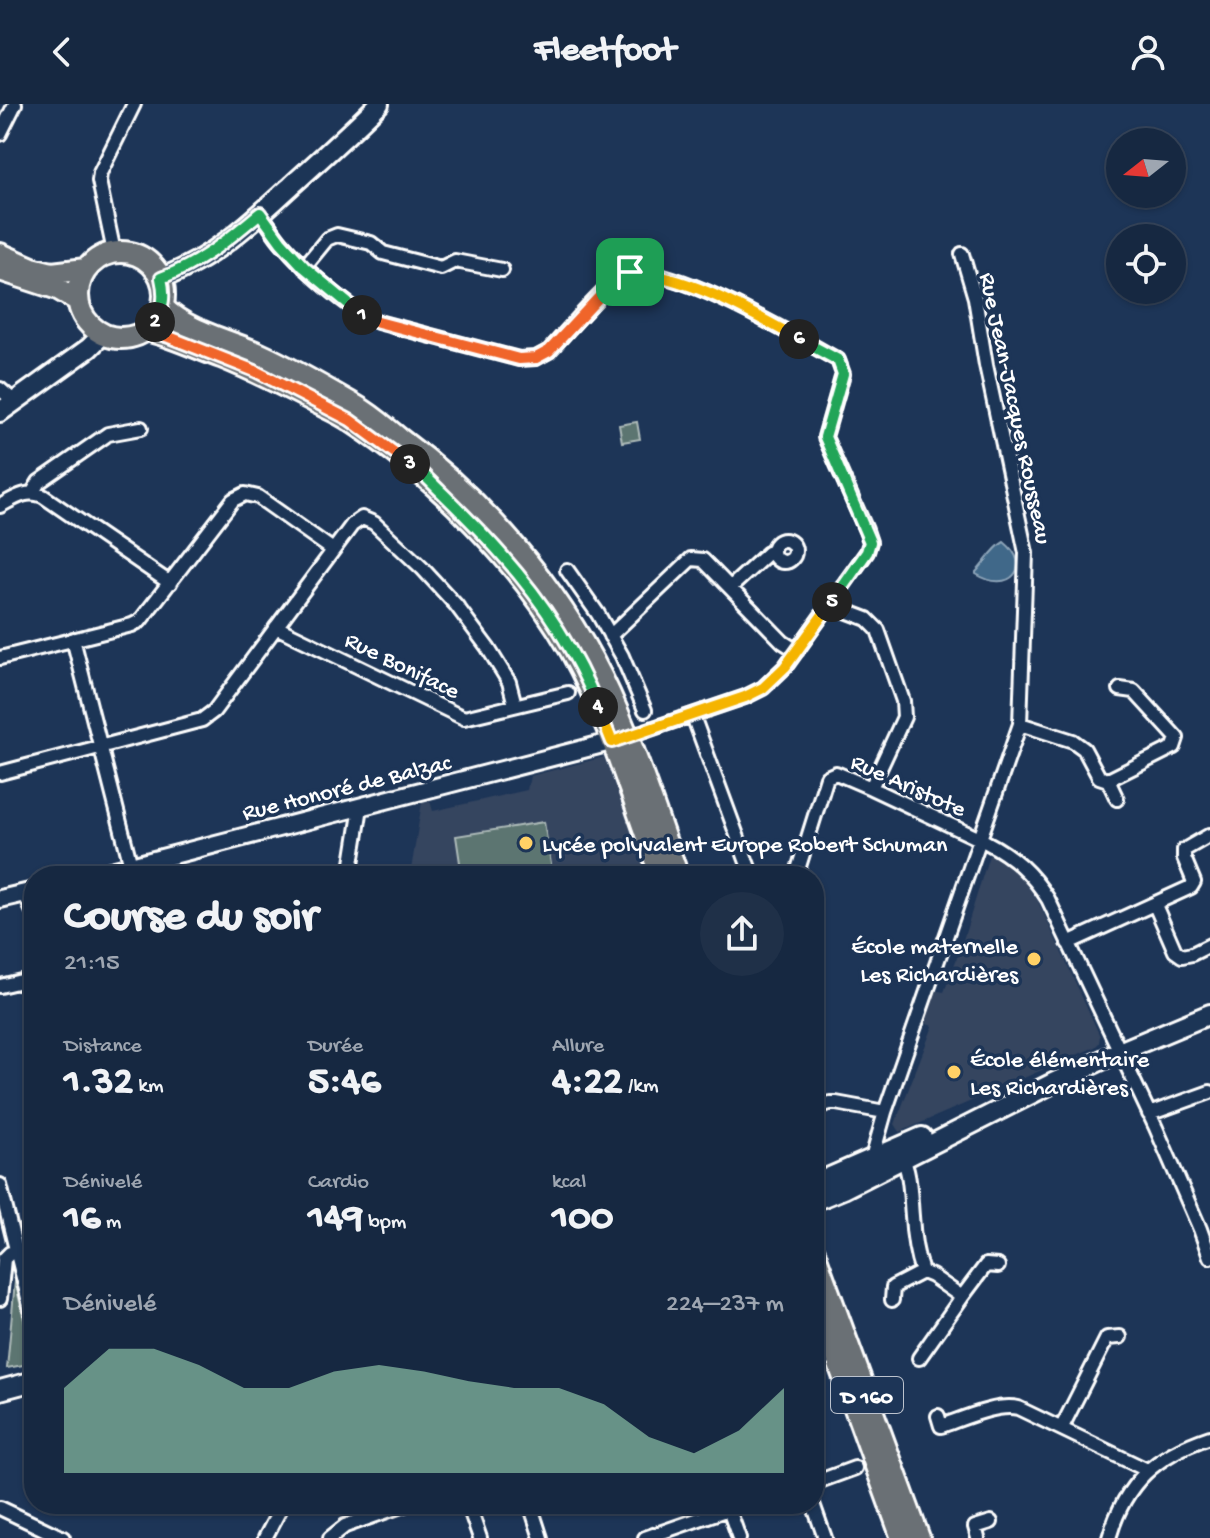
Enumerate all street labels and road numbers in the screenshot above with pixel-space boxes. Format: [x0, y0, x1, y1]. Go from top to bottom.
street label: Rue Jean-Jacques Rousseau [971, 270, 1057, 547]
street label: Rue Boniface [339, 627, 464, 708]
street label: Rue Honoré de Balzac [240, 749, 455, 829]
street label: Rue Aristote [845, 749, 970, 826]
road number: D 160 [831, 1377, 903, 1413]

